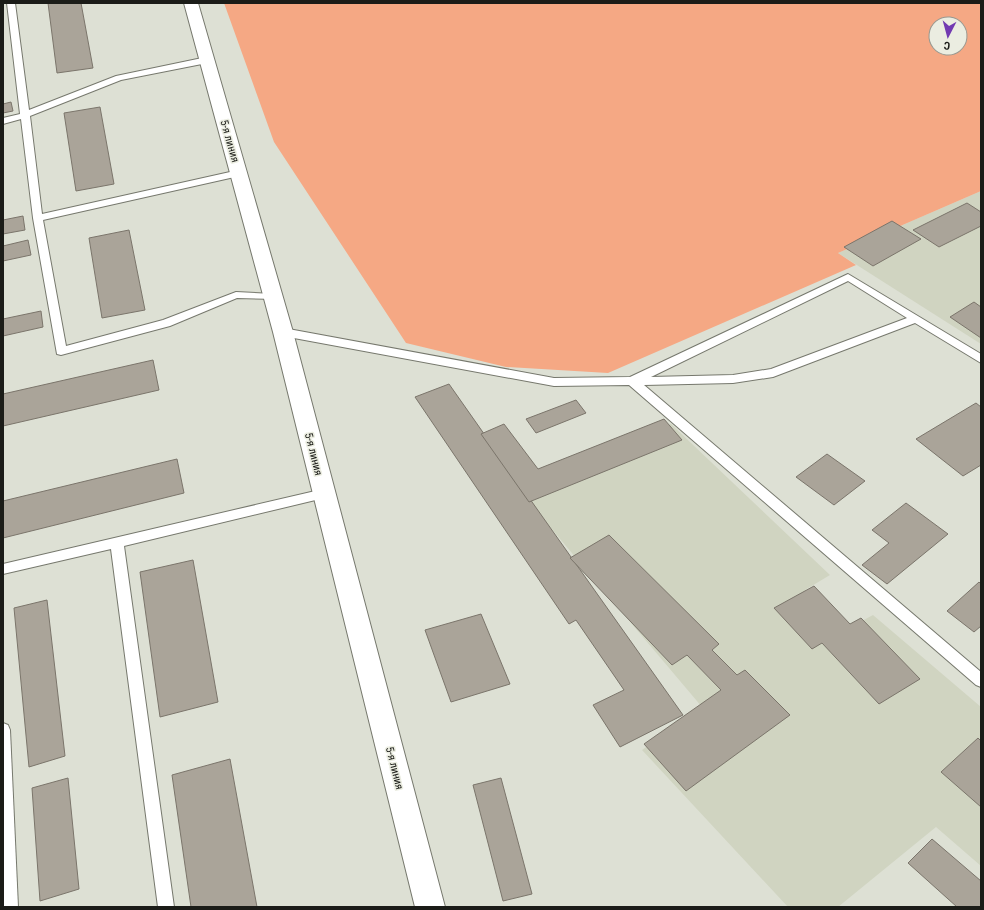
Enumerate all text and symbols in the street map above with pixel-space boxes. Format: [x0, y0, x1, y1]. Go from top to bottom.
north arrow [928, 16, 968, 56]
text: С [943, 39, 951, 52]
street label: 5-я линия [217, 118, 242, 164]
street label: 5-я линия [302, 431, 325, 477]
street label: 5-я линия [383, 745, 406, 791]

